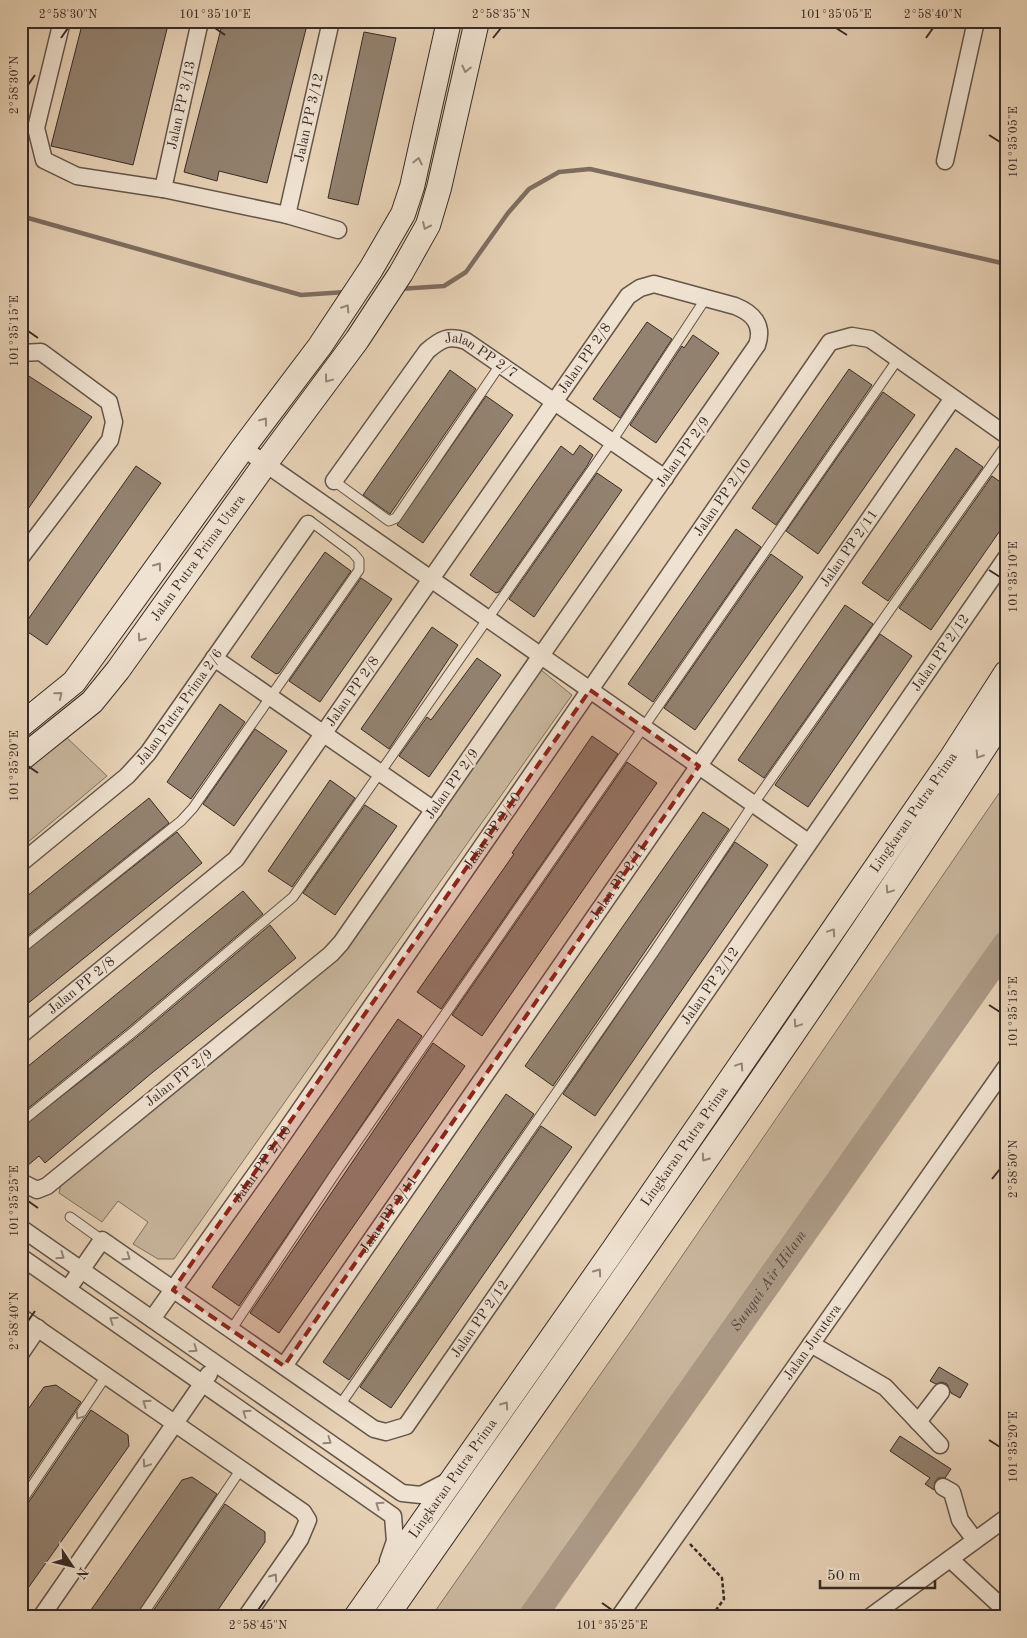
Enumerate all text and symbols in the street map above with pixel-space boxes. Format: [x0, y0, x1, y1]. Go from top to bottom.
text: 2°58'30"N [39, 8, 97, 21]
text: 101°35'10"E [179, 8, 251, 21]
text: 2°58'35"N [472, 8, 530, 21]
text: 101°35'05"E [800, 8, 872, 21]
text: 2°58'40"N [904, 8, 962, 21]
text: 2°58'30"N [8, 56, 21, 114]
street label: Jalan PP 3/13 [165, 59, 198, 151]
one-way arrow [461, 64, 472, 73]
street label: Jalan PP 3/12 [292, 72, 326, 163]
text: 101°35'05"E [1007, 106, 1020, 178]
one-way arrow [412, 156, 423, 165]
one-way arrow [422, 221, 433, 230]
text: 101°35'15"E [8, 295, 21, 367]
one-way arrow [340, 304, 349, 313]
street label: Jalan PP 2/8 [555, 321, 614, 396]
street label: Jalan PP 2/7 [443, 331, 520, 381]
one-way arrow [325, 373, 334, 383]
street label: Jalan PP 2/9 [654, 414, 712, 490]
one-way arrow [258, 418, 266, 427]
street label: Jalan PP 2/10 [691, 457, 754, 539]
street label: Jalan Putra Prima Utara [148, 492, 248, 624]
street label: Jalan PP 2/11 [818, 507, 881, 589]
text: 101°35'10"E [1007, 541, 1020, 613]
one-way arrow [152, 563, 161, 572]
street label: Jalan PP 2/12 [909, 612, 972, 694]
one-way arrow [138, 632, 147, 642]
street label: Jalan Putra Prima 2/6 [134, 646, 225, 768]
street label: Jalan PP 2/8 [323, 654, 382, 729]
one-way arrow [53, 692, 62, 700]
text: 101°35'20"E [8, 730, 21, 802]
street label: Jalan PP 2/9 [423, 746, 481, 822]
street label: Lingkaran Putra Prima [868, 750, 960, 875]
one-way arrow [976, 750, 986, 759]
street label: Jalan PP 2/10 [461, 790, 524, 872]
street label: Jalan PP 2/11 [587, 840, 650, 923]
one-way arrow [886, 884, 895, 894]
one-way arrow [826, 928, 835, 938]
street label: Jalan PP 2/12 [679, 945, 742, 1027]
street label: Jalan PP 2/8 [45, 954, 118, 1017]
text: 101°35'15"E [1007, 976, 1020, 1048]
one-way arrow [794, 1019, 803, 1028]
street label: Jalan PP 2/9 [143, 1047, 215, 1109]
one-way arrow [734, 1062, 743, 1072]
street label: Lingkaran Putra Prima [638, 1084, 731, 1209]
street label: Jalan PP 2/10 [230, 1123, 294, 1205]
text: 2°58'50"N [1007, 1140, 1020, 1198]
one-way arrow [702, 1153, 711, 1162]
text: 101°35'25"E [8, 1165, 21, 1237]
street label: Jalan PP 2/11 [357, 1173, 420, 1256]
water label: Sungai Air Hitam [728, 1228, 809, 1334]
one-way arrow [56, 1249, 65, 1259]
one-way arrow [121, 1251, 131, 1260]
one-way arrow [592, 1268, 601, 1278]
street label: Jalan PP 2/12 [448, 1278, 511, 1360]
text: 2°58'40"N [8, 1292, 21, 1350]
street label: Jalan Jurutera [781, 1302, 844, 1383]
one-way arrow [109, 1317, 118, 1326]
one-way arrow [189, 1343, 198, 1352]
one-way arrow [142, 1400, 151, 1409]
one-way arrow [499, 1401, 508, 1411]
one-way arrow [242, 1410, 252, 1419]
one-way arrow [76, 1411, 85, 1420]
text: 101°35'20"E [1007, 1411, 1020, 1483]
street label: Lingkaran Putra Prima [406, 1416, 500, 1541]
one-way arrow [322, 1435, 332, 1444]
one-way arrow [143, 1458, 153, 1467]
one-way arrow [376, 1502, 385, 1511]
north arrow [48, 1540, 98, 1590]
scale bar [820, 1558, 934, 1590]
text: N [73, 1564, 91, 1582]
text: 50 m [827, 1569, 861, 1584]
one-way arrow [268, 1573, 277, 1583]
text: 2°58'45"N [229, 1619, 287, 1632]
text: 101°35'25"E [576, 1619, 648, 1632]

